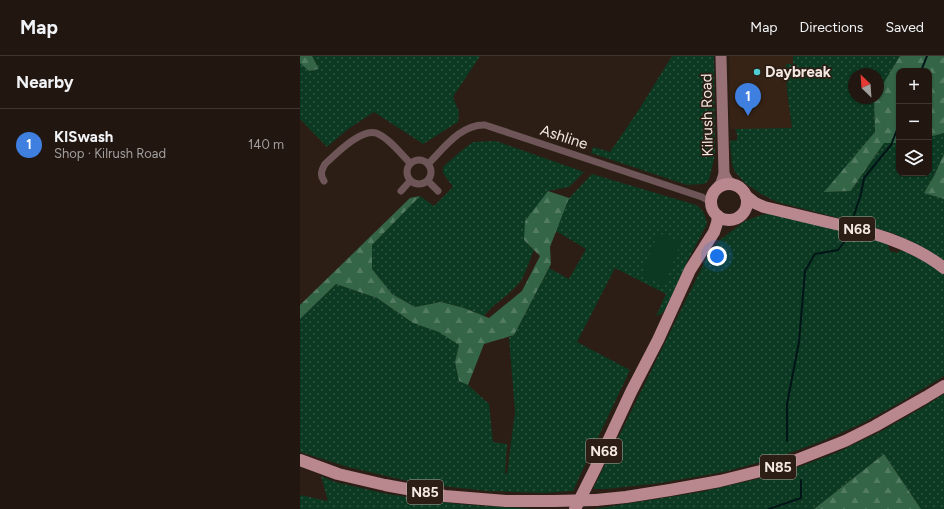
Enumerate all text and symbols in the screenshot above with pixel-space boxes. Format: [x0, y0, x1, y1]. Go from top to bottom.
text: Map [20, 16, 58, 39]
text: Map [750, 19, 778, 36]
text: Directions [800, 19, 863, 36]
text: Saved [885, 19, 924, 36]
place label: Daybreak [765, 63, 831, 81]
marker: Daybreak [752, 67, 762, 77]
north arrow [848, 68, 884, 104]
map controls [896, 68, 932, 176]
button: + [896, 68, 932, 104]
text: Nearby [16, 72, 74, 92]
street label: Kilrush Road [697, 73, 717, 157]
pin: 1 [735, 83, 761, 116]
button: − [896, 104, 932, 140]
street label: Ashline [538, 121, 590, 153]
text: KISwash [54, 128, 113, 146]
text: 1 [26, 137, 32, 152]
text: 140 m [248, 137, 284, 152]
button: layers [896, 140, 932, 176]
text: Shop · Kilrush Road [54, 146, 166, 161]
road number: N68 [839, 217, 875, 241]
your location [707, 246, 727, 266]
road number: N68 [586, 439, 622, 463]
road number: N85 [760, 455, 796, 479]
road number: N85 [407, 480, 443, 504]

